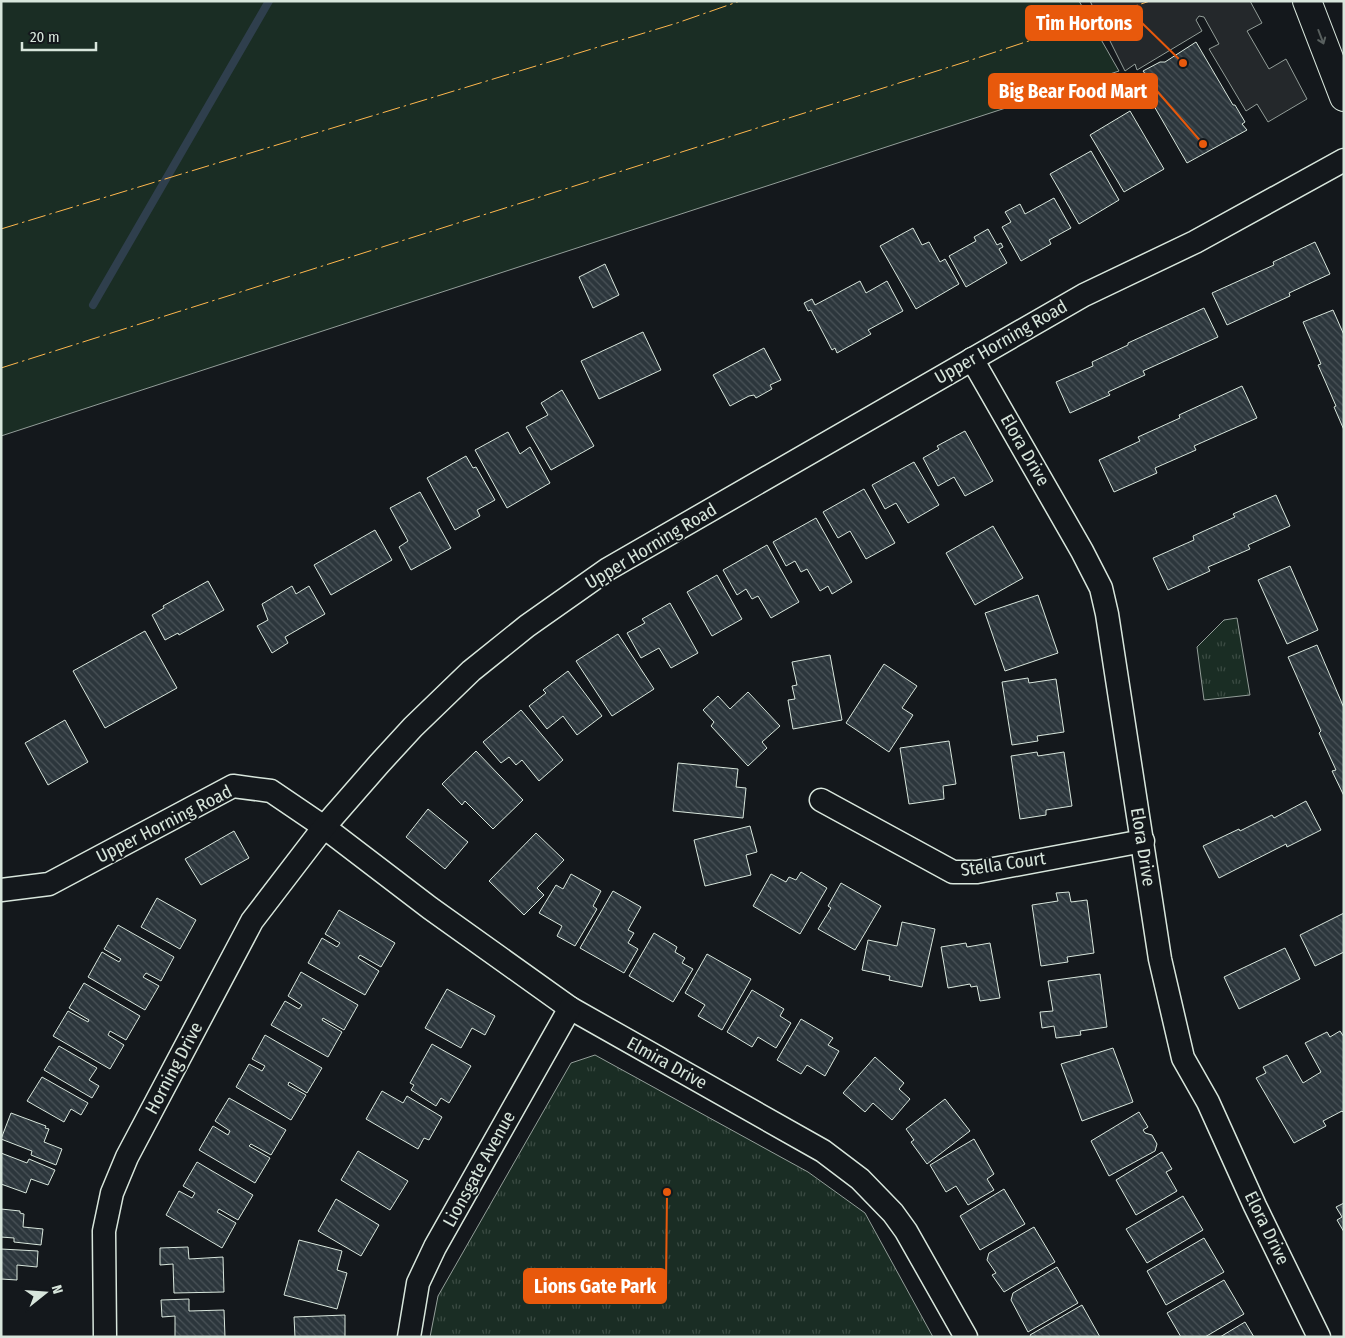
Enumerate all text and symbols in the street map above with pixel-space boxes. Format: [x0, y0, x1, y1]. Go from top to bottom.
callout: Tim Hortons [1026, 6, 1142, 40]
text: Tim Hortons [1036, 12, 1133, 35]
scale bar [22, 20, 96, 52]
text: 20 m [30, 28, 60, 46]
one-way arrow [1317, 29, 1326, 44]
callout: Big Bear Food Mart [989, 74, 1157, 108]
text: Big Bear Food Mart [999, 80, 1148, 103]
street label: Upper Horning Road [931, 295, 1071, 389]
street label: Elora Drive [996, 410, 1054, 490]
street label: Upper Horning Road [581, 498, 721, 594]
street label: Upper Horning Road [92, 780, 236, 868]
street label: Elora Drive [1126, 806, 1160, 888]
street label: Stella Court [959, 847, 1047, 881]
street label: Horning Drive [141, 1018, 207, 1118]
street label: Elmira Drive [623, 1032, 711, 1094]
street label: Lionsgate Avenue [438, 1107, 520, 1231]
street label: Elora Drive [1240, 1188, 1294, 1269]
north arrow [20, 1268, 70, 1318]
callout: Lions Gate Park [524, 1269, 666, 1303]
text: Lions Gate Park [534, 1275, 656, 1298]
text: N [48, 1283, 66, 1296]

